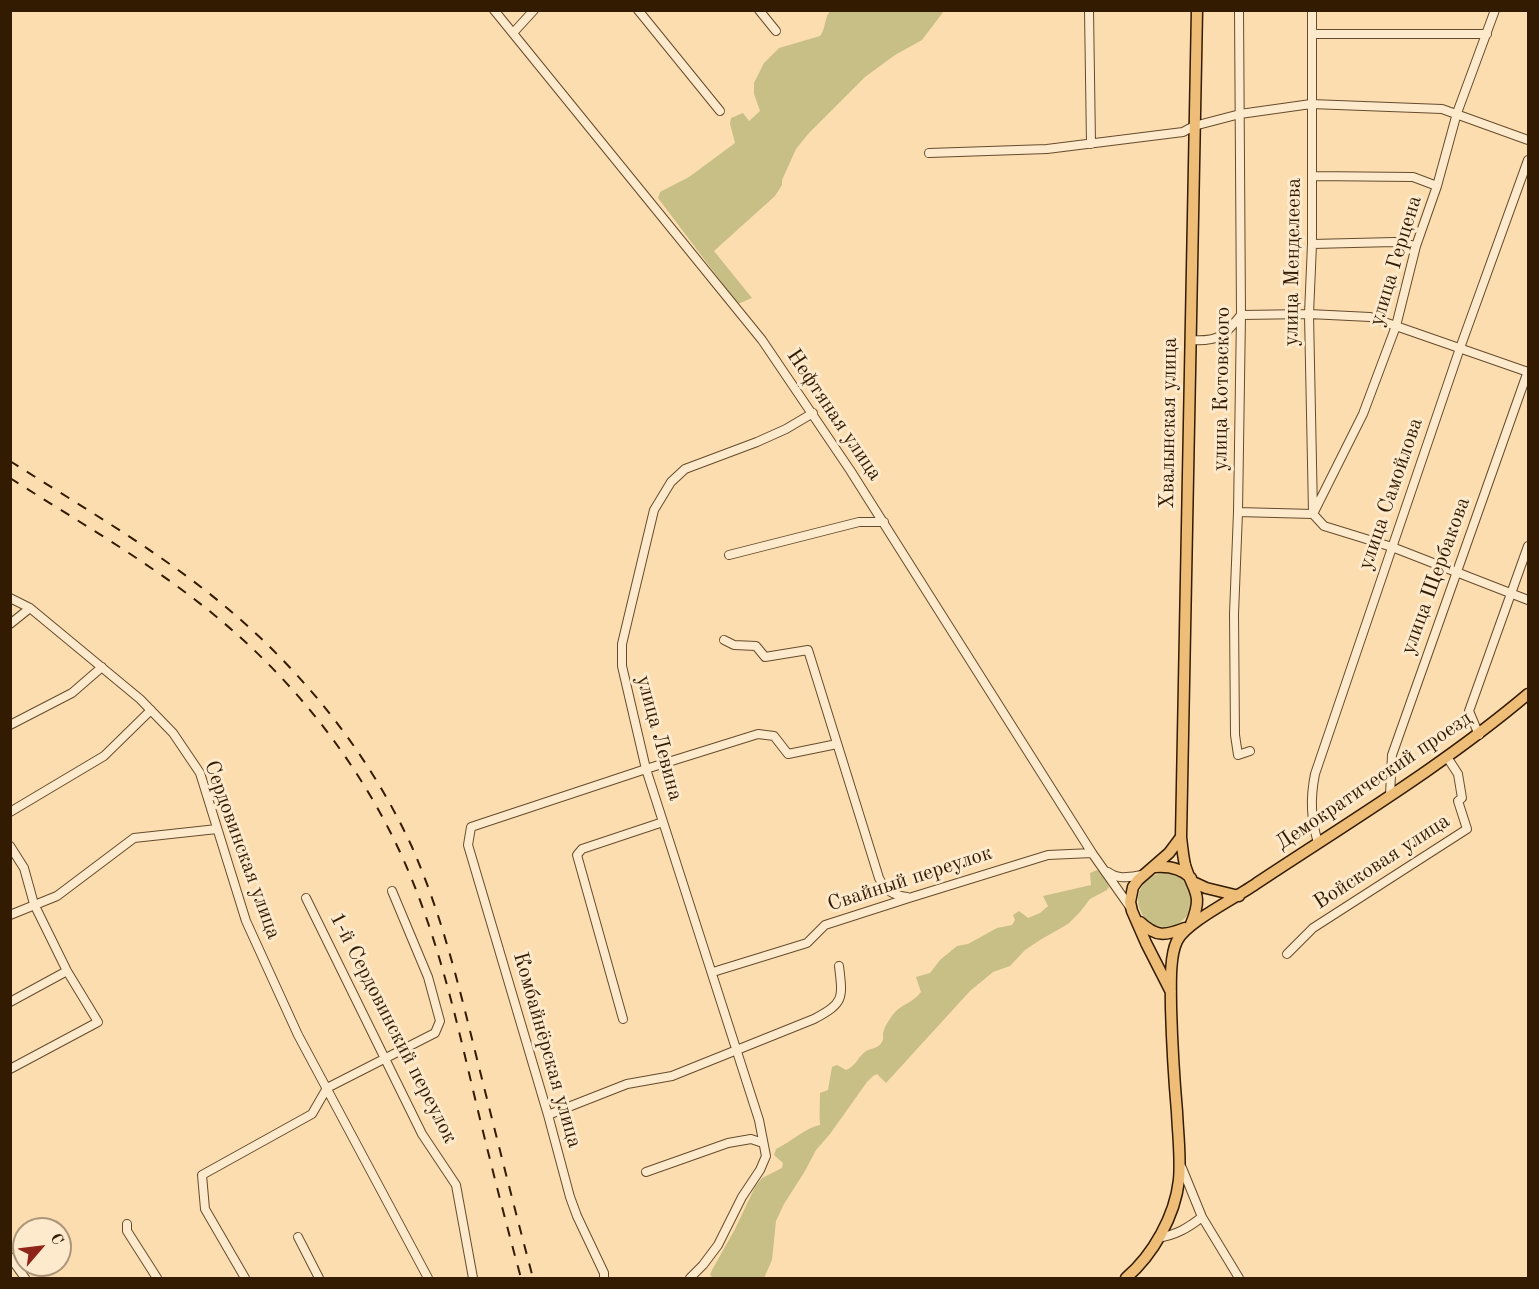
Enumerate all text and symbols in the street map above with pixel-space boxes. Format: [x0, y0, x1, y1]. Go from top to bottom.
street label: улица Менделеева [1279, 177, 1307, 347]
street label: улица Герцена [1364, 193, 1428, 329]
street label: улица Котовского [1208, 307, 1236, 471]
street label: Хвалынская улица [1155, 337, 1183, 509]
street label: Нефтяная улица [781, 344, 887, 486]
street label: улица Самойлова [1353, 415, 1429, 573]
street label: улица Щербакова [1396, 494, 1476, 658]
street label: улица Левина [630, 673, 688, 803]
street label: Демократический проезд [1271, 706, 1477, 856]
street label: Сердовинская улица [198, 757, 286, 943]
street label: Войсковая улица [1309, 809, 1455, 915]
street label: Свайный переулок [825, 841, 995, 917]
street label: 1-й Сердовинский переулок [324, 908, 462, 1148]
street label: Комбайнёрская улица [507, 949, 587, 1151]
north arrow [12, 1217, 72, 1277]
text: С [47, 1231, 66, 1248]

